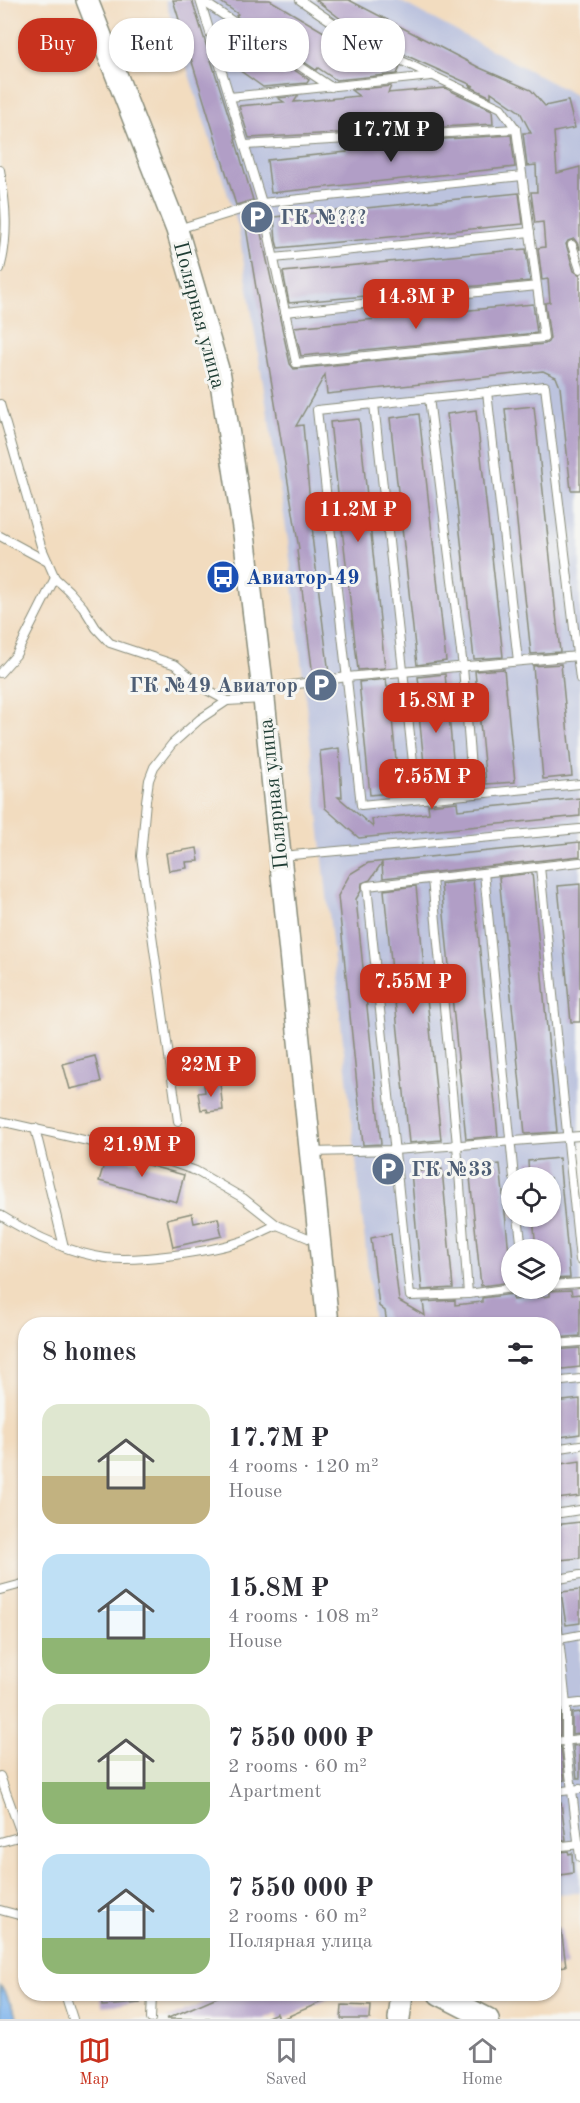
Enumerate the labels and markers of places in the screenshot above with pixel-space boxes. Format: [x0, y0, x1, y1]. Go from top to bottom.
pin: 17.7M ₽ [336, 112, 446, 163]
parking icon: ГК №??? [239, 199, 275, 235]
place label: ГК №??? [280, 208, 367, 229]
pin: 14.3M ₽ [361, 279, 471, 330]
pin: 11.2M ₽ [303, 492, 413, 543]
bus stop icon: Авиатор-49 [205, 559, 241, 595]
place label: Авиатор-49 [246, 568, 359, 589]
parking icon: ГК №49 Авиатор [303, 667, 339, 703]
place label: ГК №49 Авиатор [129, 676, 298, 697]
pin: 15.8M ₽ [381, 683, 491, 734]
pin: 7.55M ₽ [377, 759, 487, 810]
pin: 7.55M ₽ [358, 964, 468, 1015]
pin: 22M ₽ [169, 1047, 253, 1098]
pin: 21.9M ₽ [87, 1127, 197, 1178]
parking icon: ГК №33 [370, 1151, 406, 1187]
place label: ГК №33 [411, 1160, 493, 1181]

